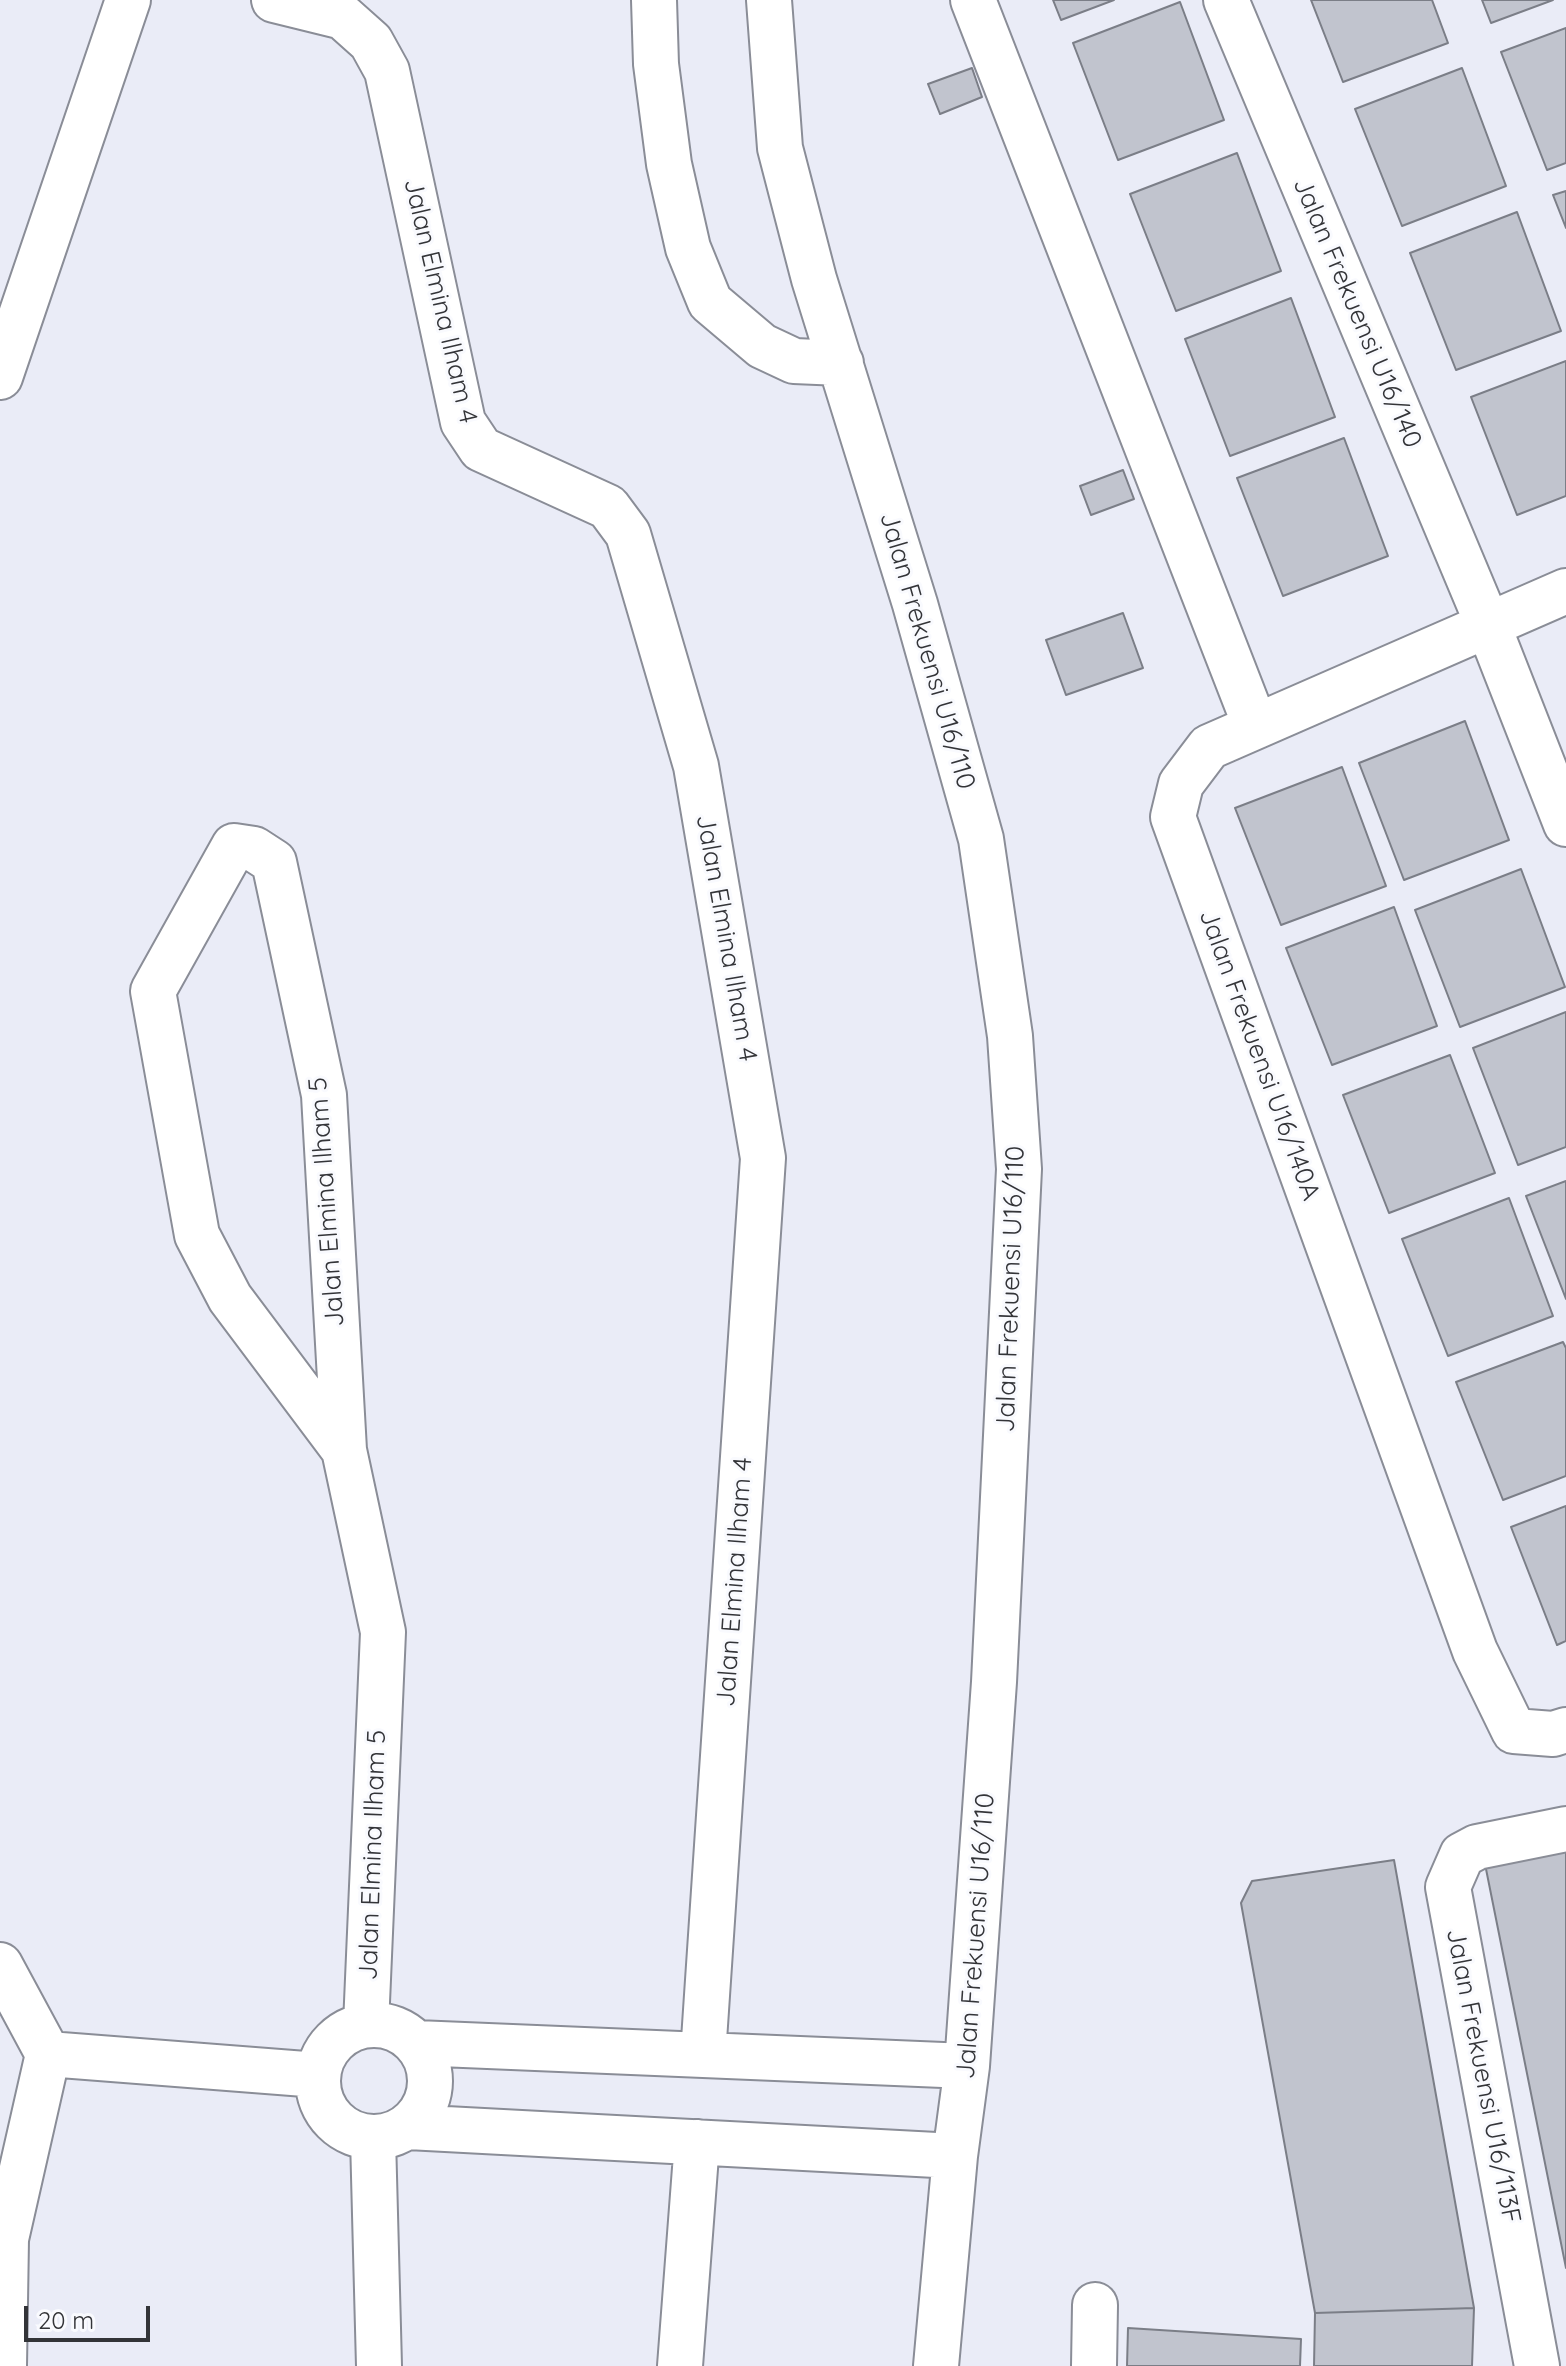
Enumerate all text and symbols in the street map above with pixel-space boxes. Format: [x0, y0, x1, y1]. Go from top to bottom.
street label: Jalan Frekuensi U16/140 [1286, 173, 1428, 453]
street label: Jalan Elmina Ilham 4 [397, 176, 483, 426]
street label: Jalan Frekuensi U16/110 [872, 509, 982, 793]
street label: Jalan Elmina Ilham 4 [689, 812, 763, 1064]
street label: Jalan Frekuensi U16/140A [1192, 905, 1326, 1205]
street label: Jalan Elmina Ilham 5 [303, 1076, 351, 1328]
street label: Jalan Frekuensi U16/110 [990, 1145, 1032, 1433]
street label: Jalan Elmina Ilham 4 [711, 1456, 759, 1708]
street label: Jalan Elmina Ilham 5 [353, 1729, 393, 1981]
street label: Jalan Frekuensi U16/110 [950, 1792, 1002, 2080]
street label: Jalan Frekuensi U16/113F [1439, 1926, 1527, 2226]
scale bar [28, 2290, 154, 2340]
text: 20 m [38, 2305, 94, 2335]

